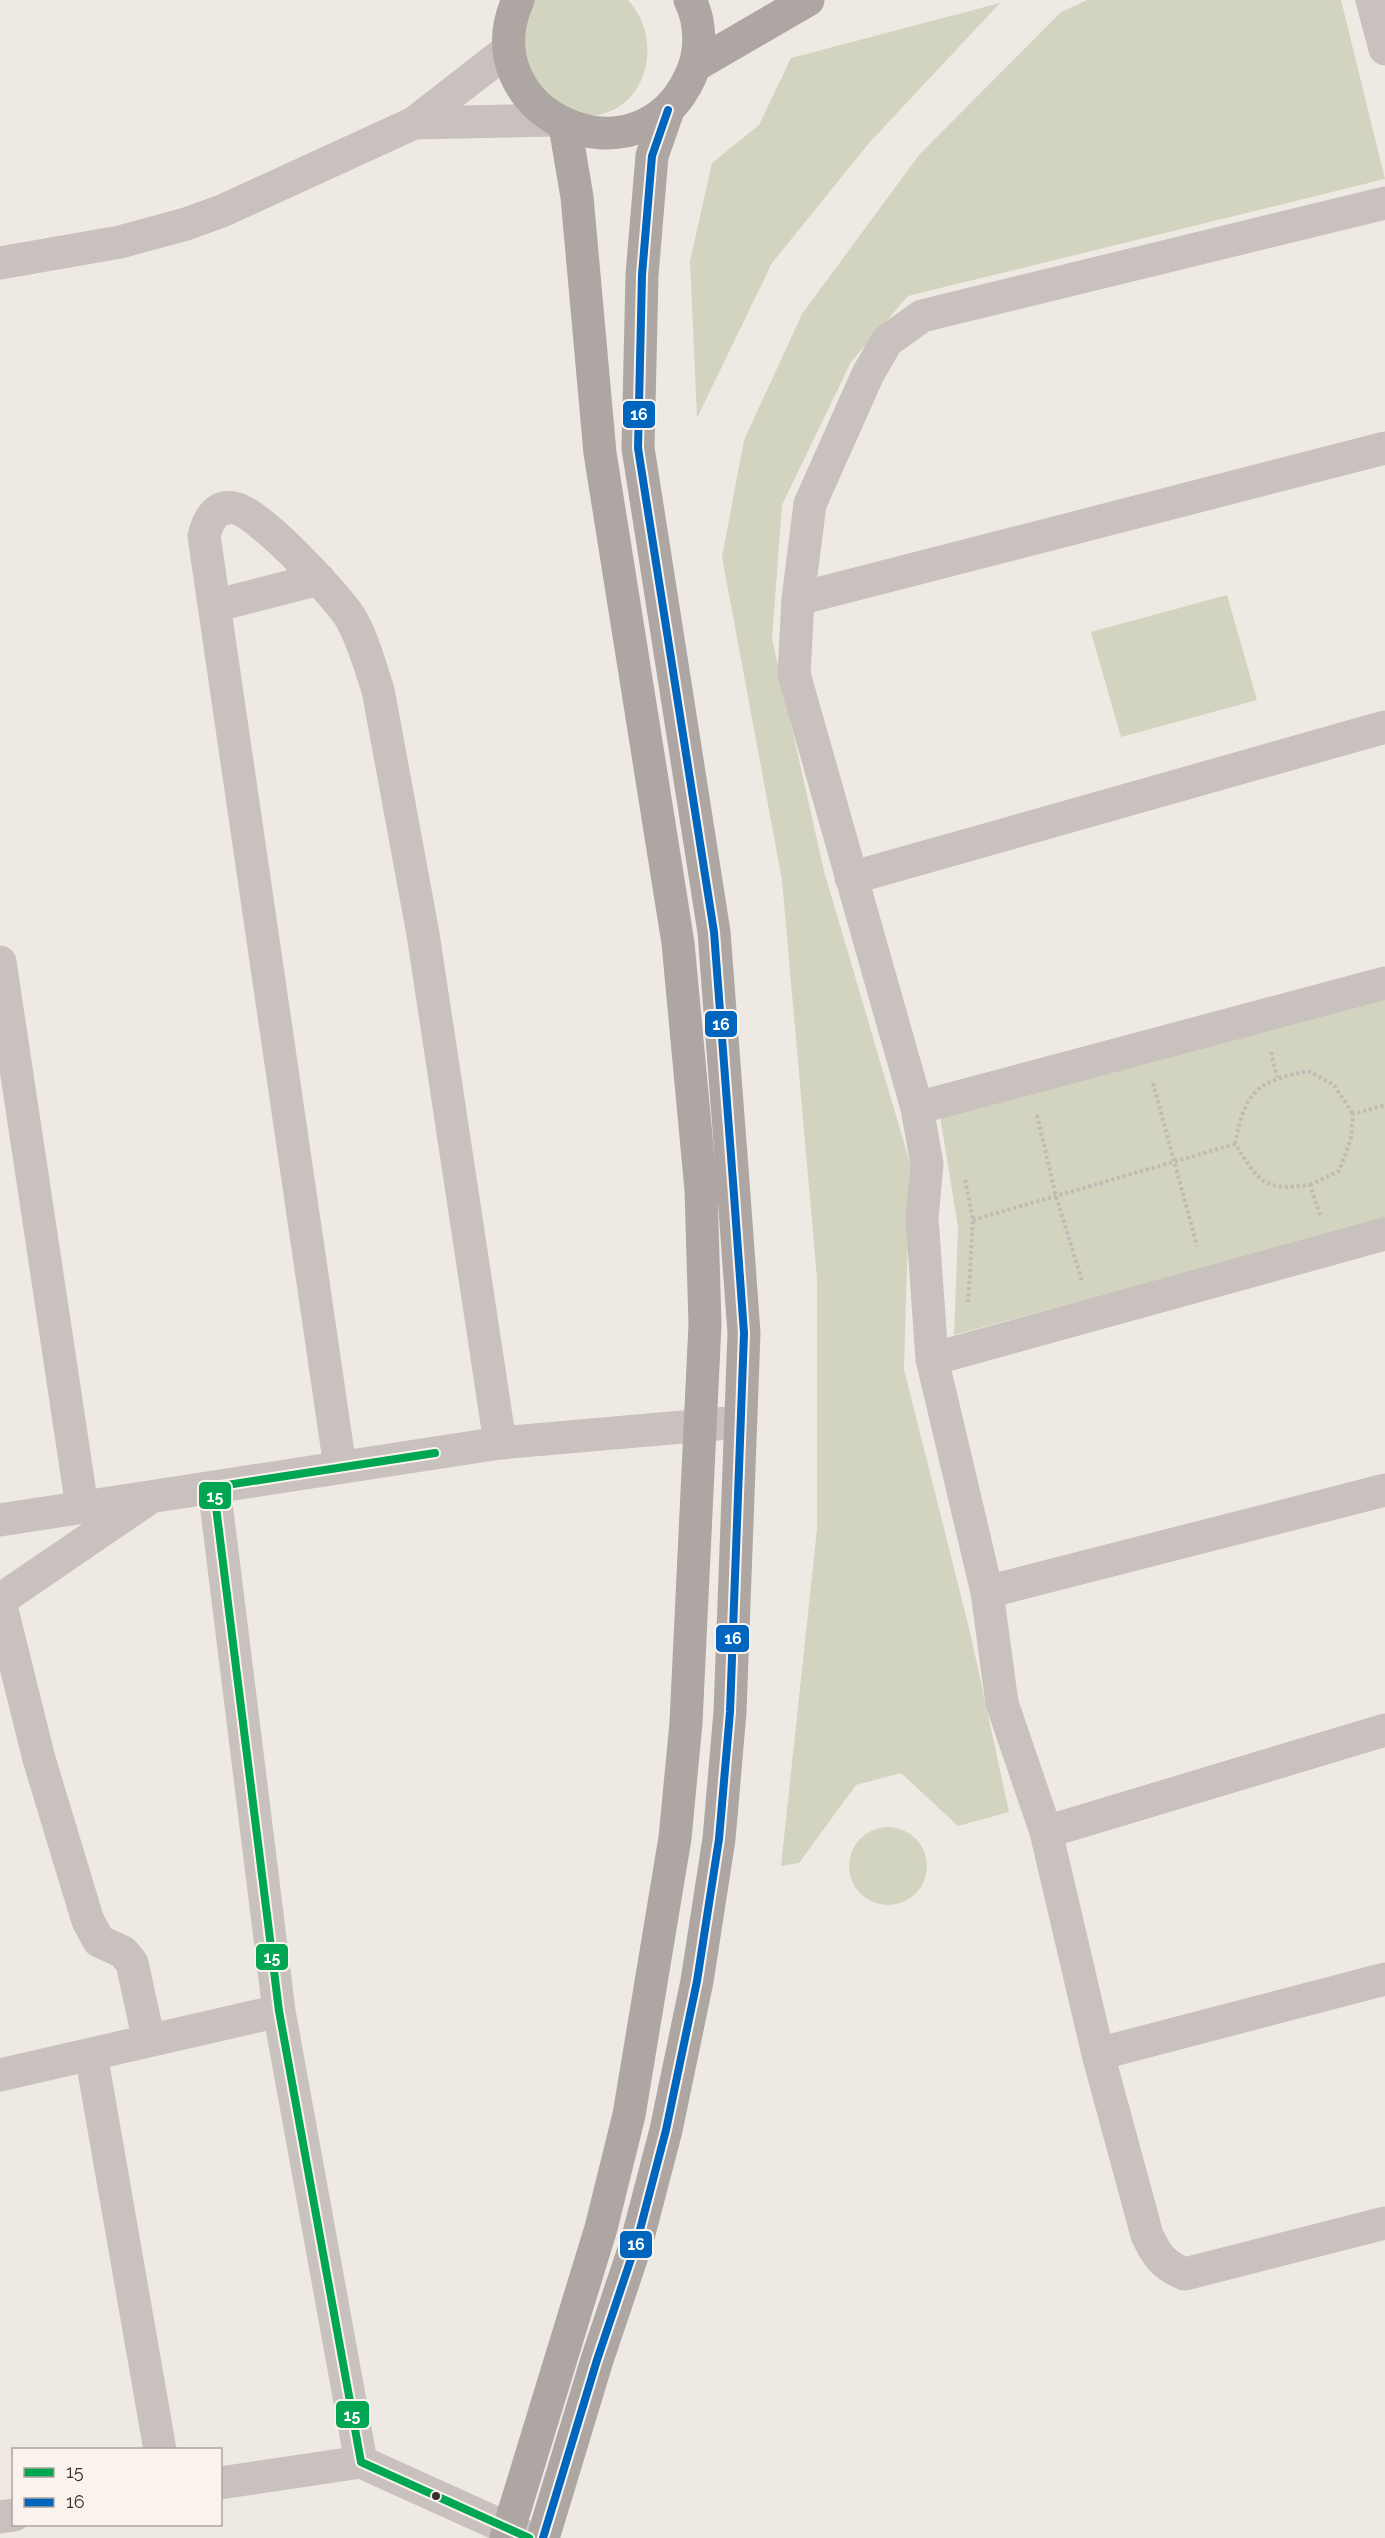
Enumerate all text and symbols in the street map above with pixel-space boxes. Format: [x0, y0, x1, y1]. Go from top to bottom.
line badge: 16 [622, 400, 656, 429]
text: 16 [630, 405, 648, 424]
line badge: 16 [704, 1010, 738, 1038]
text: 16 [712, 1015, 730, 1034]
line badge: 15 [198, 1481, 232, 1510]
text: 15 [207, 1487, 224, 1506]
line badge: 16 [715, 1624, 750, 1653]
text: 16 [724, 1629, 742, 1648]
line badge: 15 [255, 1943, 289, 1971]
text: 15 [264, 1948, 281, 1967]
line badge: 16 [619, 2230, 653, 2259]
text: 16 [627, 2235, 645, 2254]
line badge: 15 [335, 2400, 370, 2429]
text: 15 [344, 2406, 361, 2425]
legend [12, 2448, 222, 2526]
text: 15 [66, 2461, 84, 2482]
unlabelled marker [430, 2490, 442, 2502]
text: 16 [66, 2491, 85, 2512]

